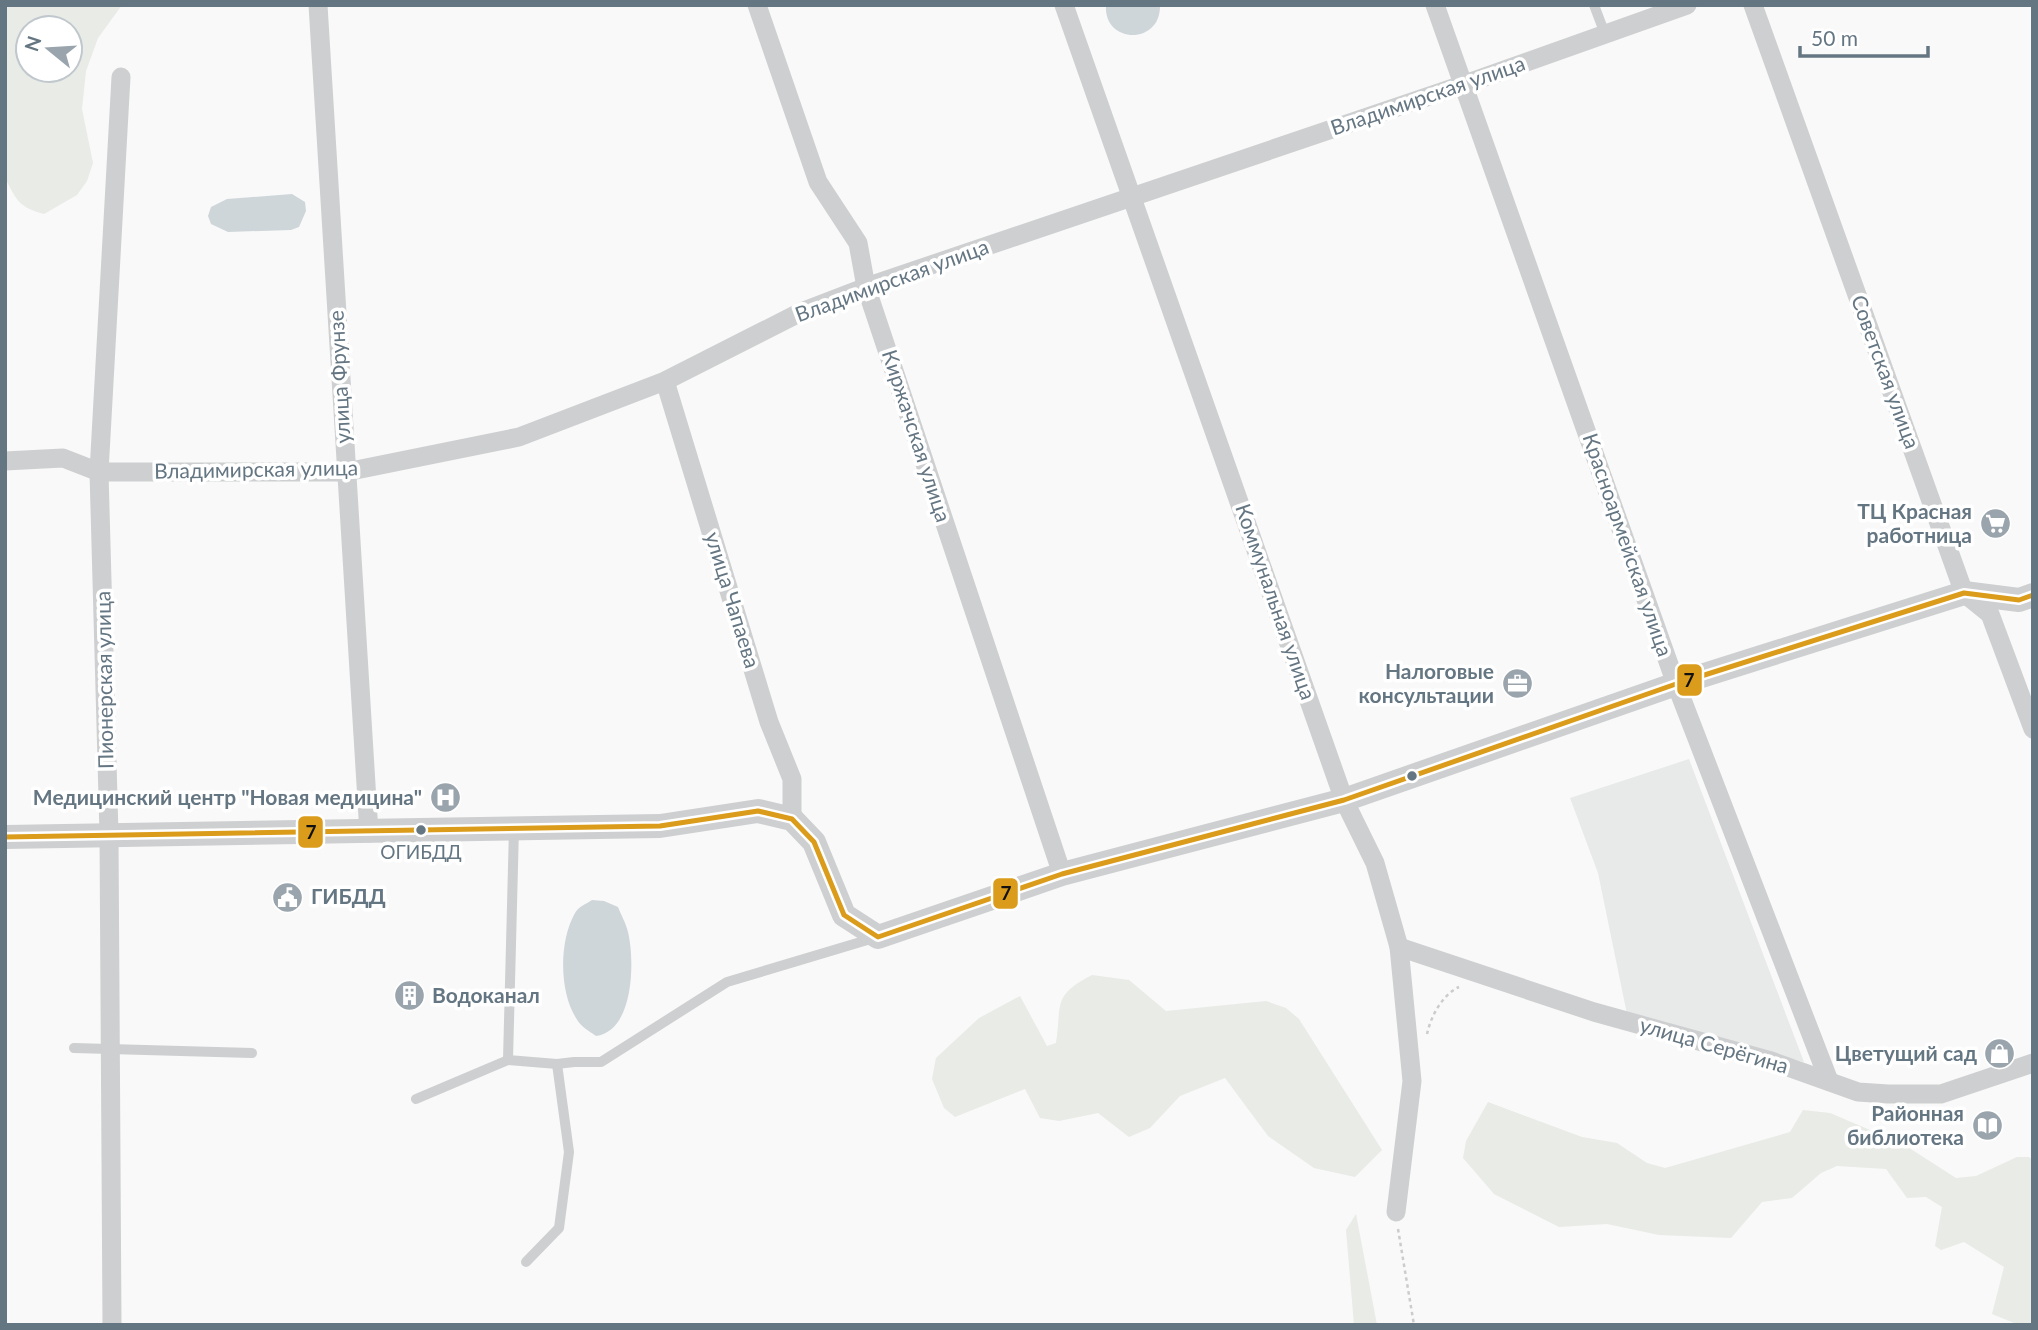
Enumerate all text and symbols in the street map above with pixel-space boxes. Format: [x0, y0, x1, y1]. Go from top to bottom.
north arrow [14, 14, 84, 84]
scale bar [1800, 14, 1928, 58]
text: 50 m [1811, 25, 1858, 50]
text: N [19, 33, 46, 54]
street label: Владимирская улица [1327, 50, 1528, 140]
street label: Владимирская улица [791, 233, 992, 326]
street label: Советская улица [1847, 291, 1926, 452]
street label: улица Фрунзе [323, 310, 354, 444]
street label: Киржачская улица [878, 346, 957, 525]
street label: Красноармейская улица [1578, 430, 1678, 659]
street label: Владимирская улица [154, 454, 358, 483]
place label: ТЦ Красная работница [1857, 498, 1972, 547]
street label: Коммунальная улица [1231, 500, 1322, 703]
supermarket icon: ТЦ Красная работница [1978, 507, 2012, 541]
street label: улица Чапаева [701, 529, 766, 671]
street label: Пионерская улица [89, 591, 118, 769]
place label: Налоговые консультации [1359, 658, 1494, 707]
line badge: 7 [1676, 663, 1703, 697]
office icon: Налоговые консультации [1500, 667, 1534, 701]
text: 7 [1683, 668, 1695, 691]
unlabelled marker [1405, 769, 1419, 783]
hospital icon: Медицинский центр "Новая медицина" [428, 781, 462, 815]
place label: Медицинский центр "Новая медицина" [33, 784, 422, 809]
line badge: 7 [297, 815, 324, 849]
text: 7 [305, 820, 317, 843]
marker: ОГИБДД [414, 823, 428, 837]
place label: ОГИБДД [380, 840, 462, 863]
line badge: 7 [992, 877, 1019, 910]
public building icon: ГИБДД [271, 880, 305, 914]
text: 7 [1000, 881, 1012, 904]
place label: ГИБДД [311, 883, 386, 908]
building icon: Водоканал [392, 979, 426, 1013]
place label: Водоканал [432, 982, 540, 1007]
street label: улица Серёгина [1637, 1011, 1792, 1078]
shop icon: Цветущий сад [1983, 1037, 2017, 1071]
place label: Цветущий сад [1835, 1040, 1977, 1065]
place label: Районная библиотека [1847, 1100, 1964, 1149]
library icon: Районная библиотека [1970, 1109, 2004, 1143]

